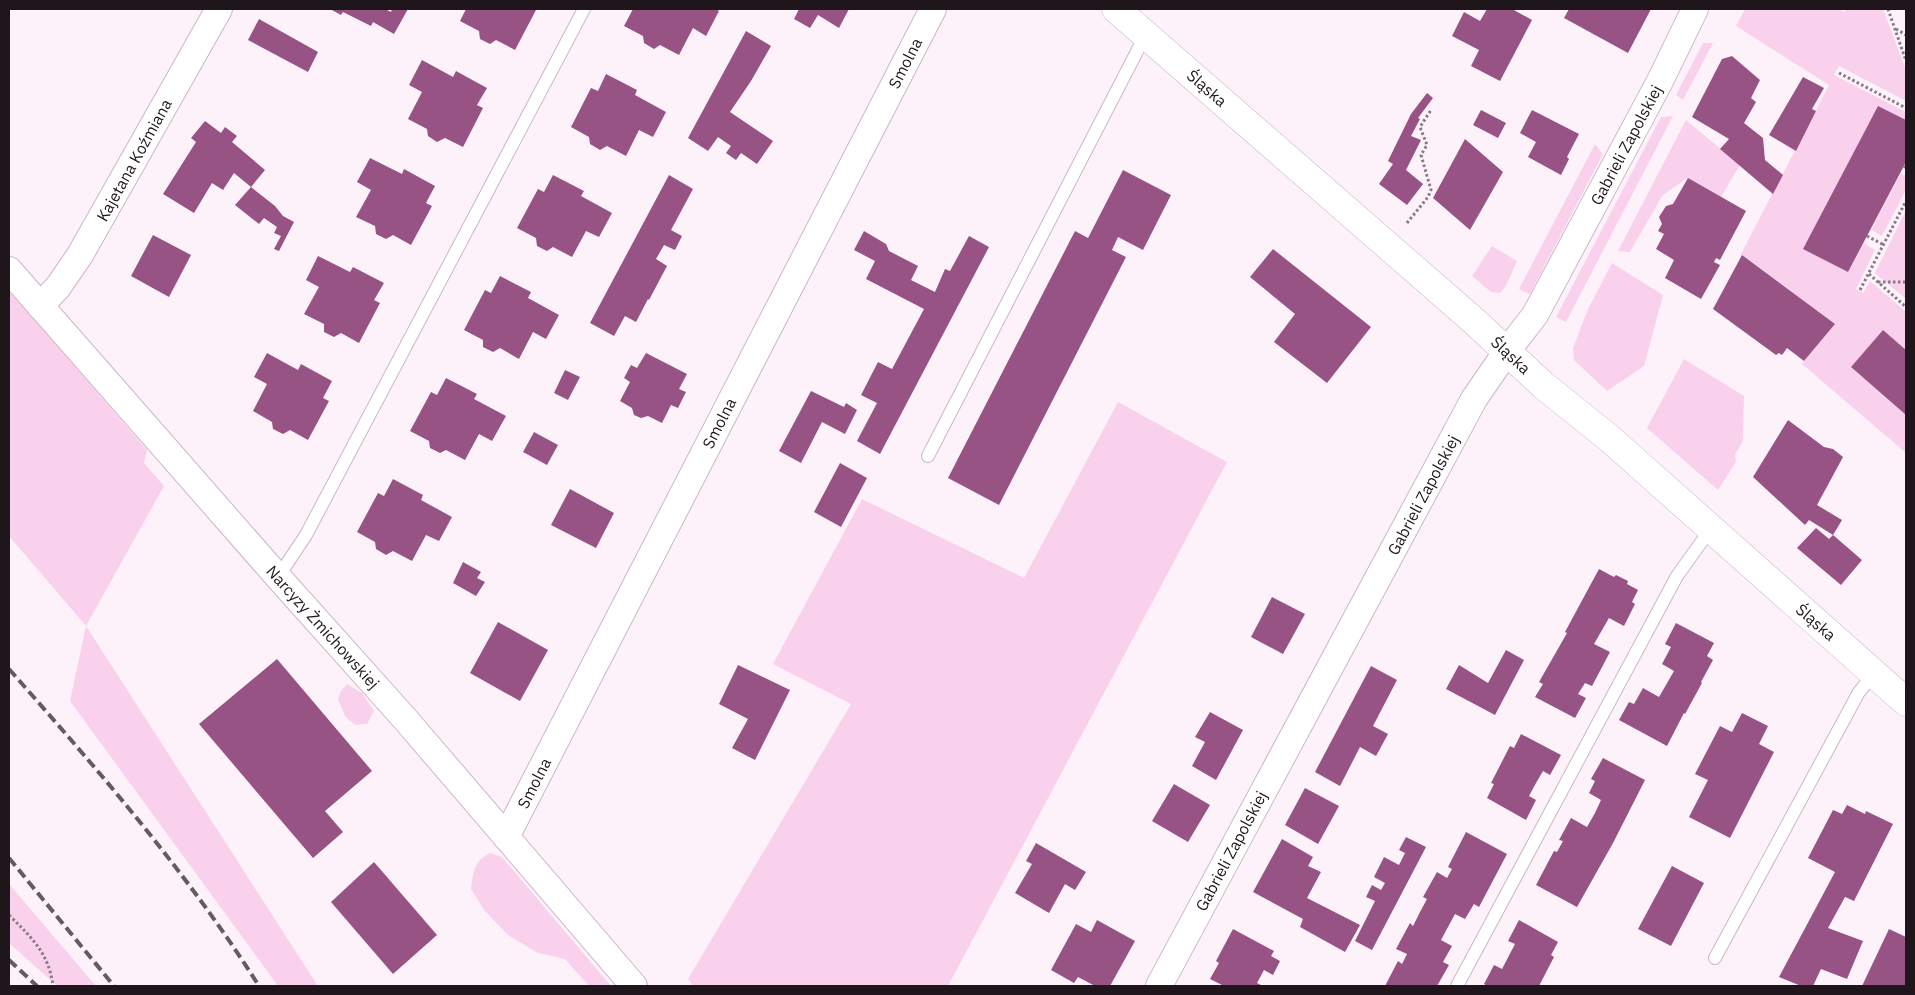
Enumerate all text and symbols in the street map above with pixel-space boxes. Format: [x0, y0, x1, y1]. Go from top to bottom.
street label: Smolna [884, 34, 926, 92]
street label: Śląska [1183, 64, 1232, 111]
street label: Gabrieli Zapolskiej [1586, 82, 1666, 208]
street label: Kajetana Koźmiana [92, 95, 176, 225]
street label: Śląska [1487, 331, 1536, 379]
street label: Smolna [698, 394, 740, 452]
street label: Gabrieli Zapolskiej [1383, 432, 1463, 558]
street label: Narcyzy Żmichowskiej [262, 561, 384, 693]
street label: Śląska [1792, 598, 1841, 645]
street label: Smolna [513, 754, 555, 812]
street label: Gabrieli Zapolskiej [1191, 788, 1271, 914]

